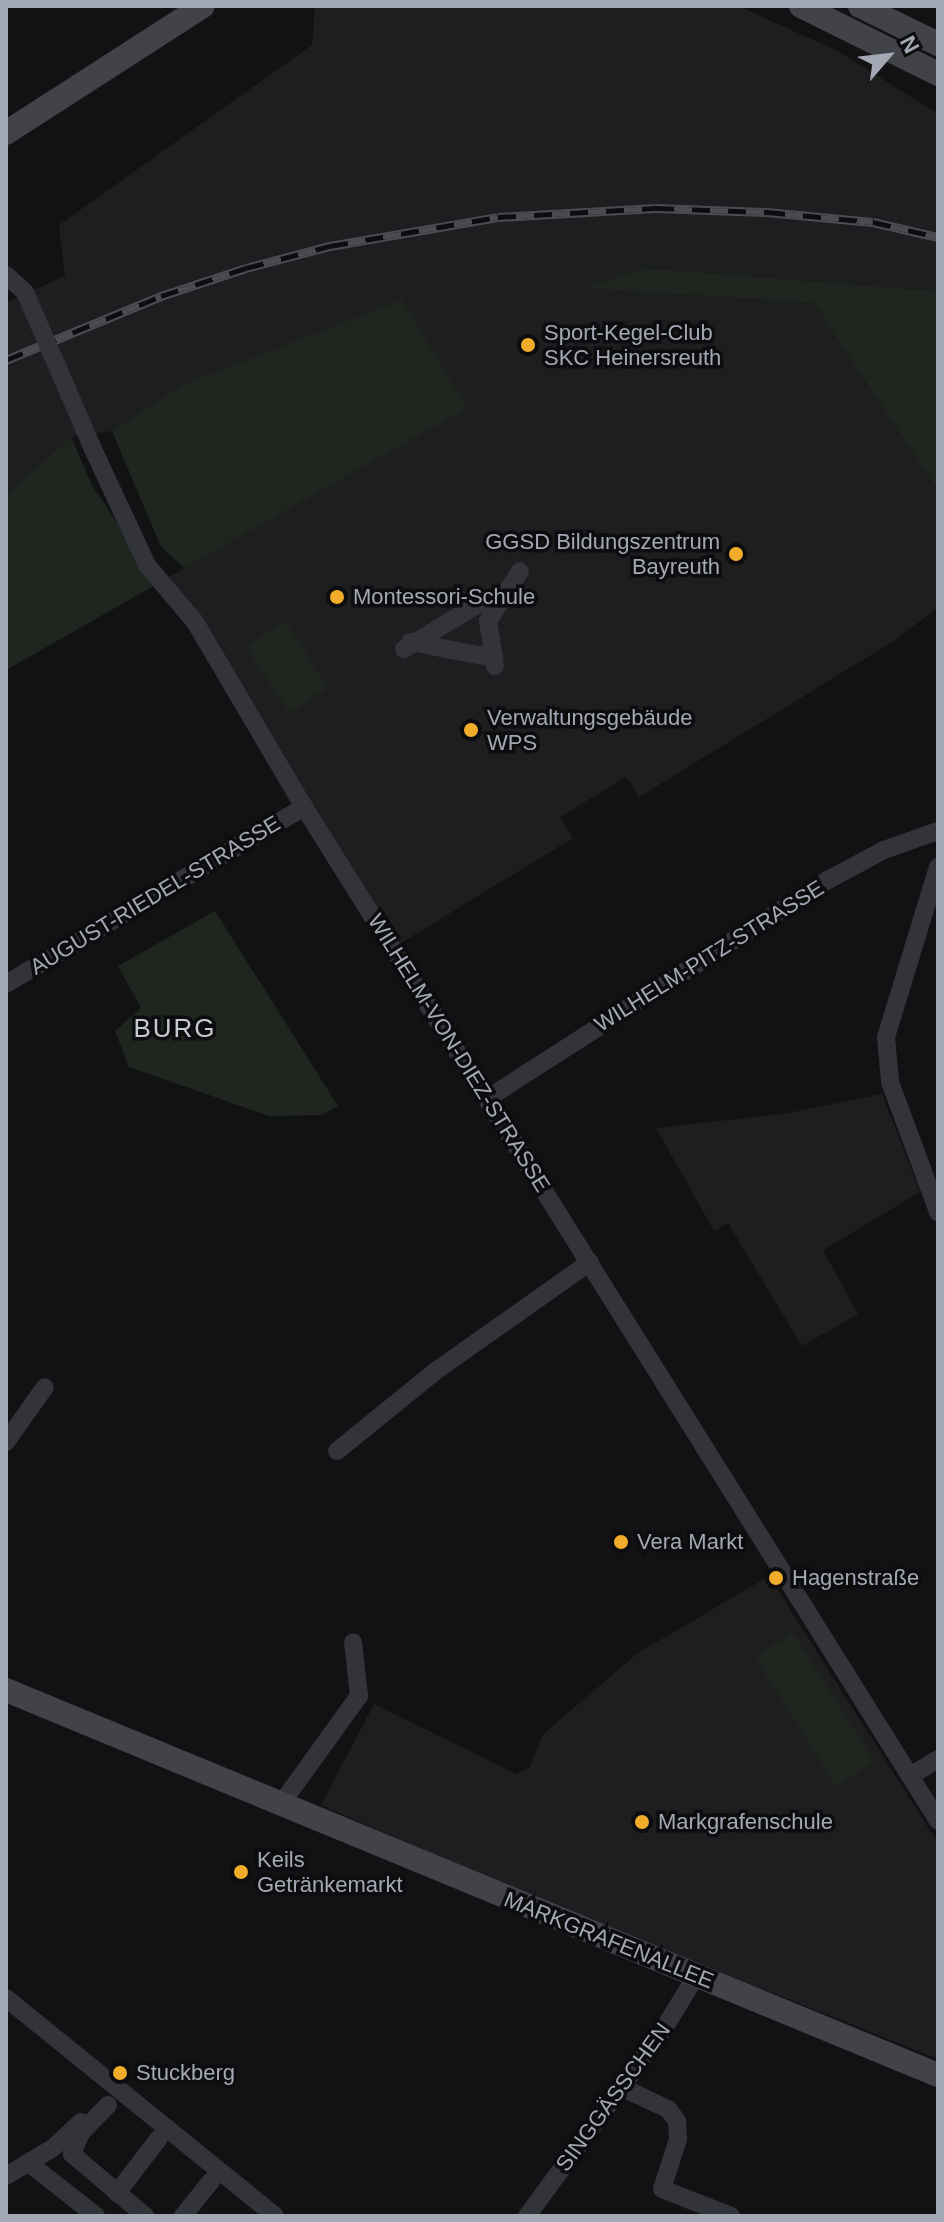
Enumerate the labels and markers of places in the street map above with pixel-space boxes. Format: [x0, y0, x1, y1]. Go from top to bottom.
place label: Sport-Kegel-Club SKC Heinersreuth [544, 319, 721, 370]
marker: Sport-Kegel-Club SKC Heinersreuth [519, 336, 537, 354]
place label: GGSD Bildungszentrum Bayreuth [485, 528, 720, 580]
marker: GGSD Bildungszentrum Bayreuth [727, 545, 745, 563]
place label: Montessori-Schule [353, 584, 535, 610]
marker: Montessori-Schule [328, 588, 346, 606]
place label: Verwaltungsgebäude WPS [487, 704, 692, 756]
marker: Verwaltungsgebäude WPS [462, 721, 480, 739]
place label: Vera Markt [637, 1529, 743, 1555]
marker: Vera Markt [612, 1533, 630, 1551]
place label: Hagenstraße [792, 1565, 919, 1591]
marker: Hagenstraße [767, 1569, 785, 1587]
place label: Markgrafenschule [658, 1809, 833, 1835]
marker: Markgrafenschule [633, 1813, 651, 1831]
place label: Keils Getränkemarkt [257, 1846, 402, 1898]
marker: Keils Getränkemarkt [232, 1863, 250, 1881]
place label: Stuckberg [136, 2060, 235, 2086]
marker: Stuckberg [111, 2064, 129, 2082]

